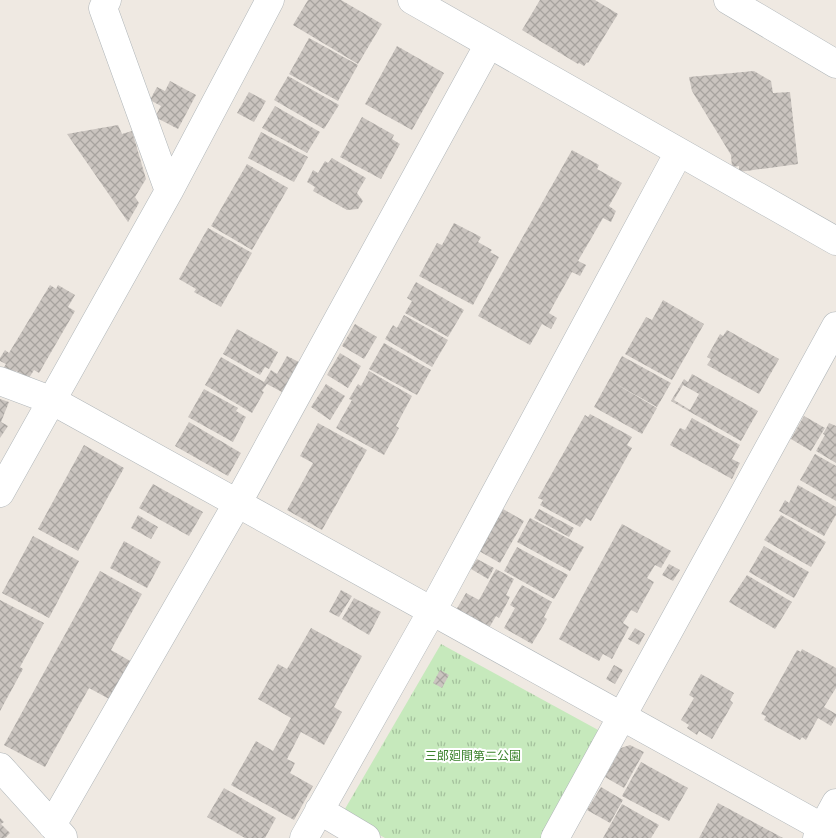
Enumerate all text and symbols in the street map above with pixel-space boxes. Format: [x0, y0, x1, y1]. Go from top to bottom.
park label: 三郎廻間第二公園 [425, 748, 521, 763]

